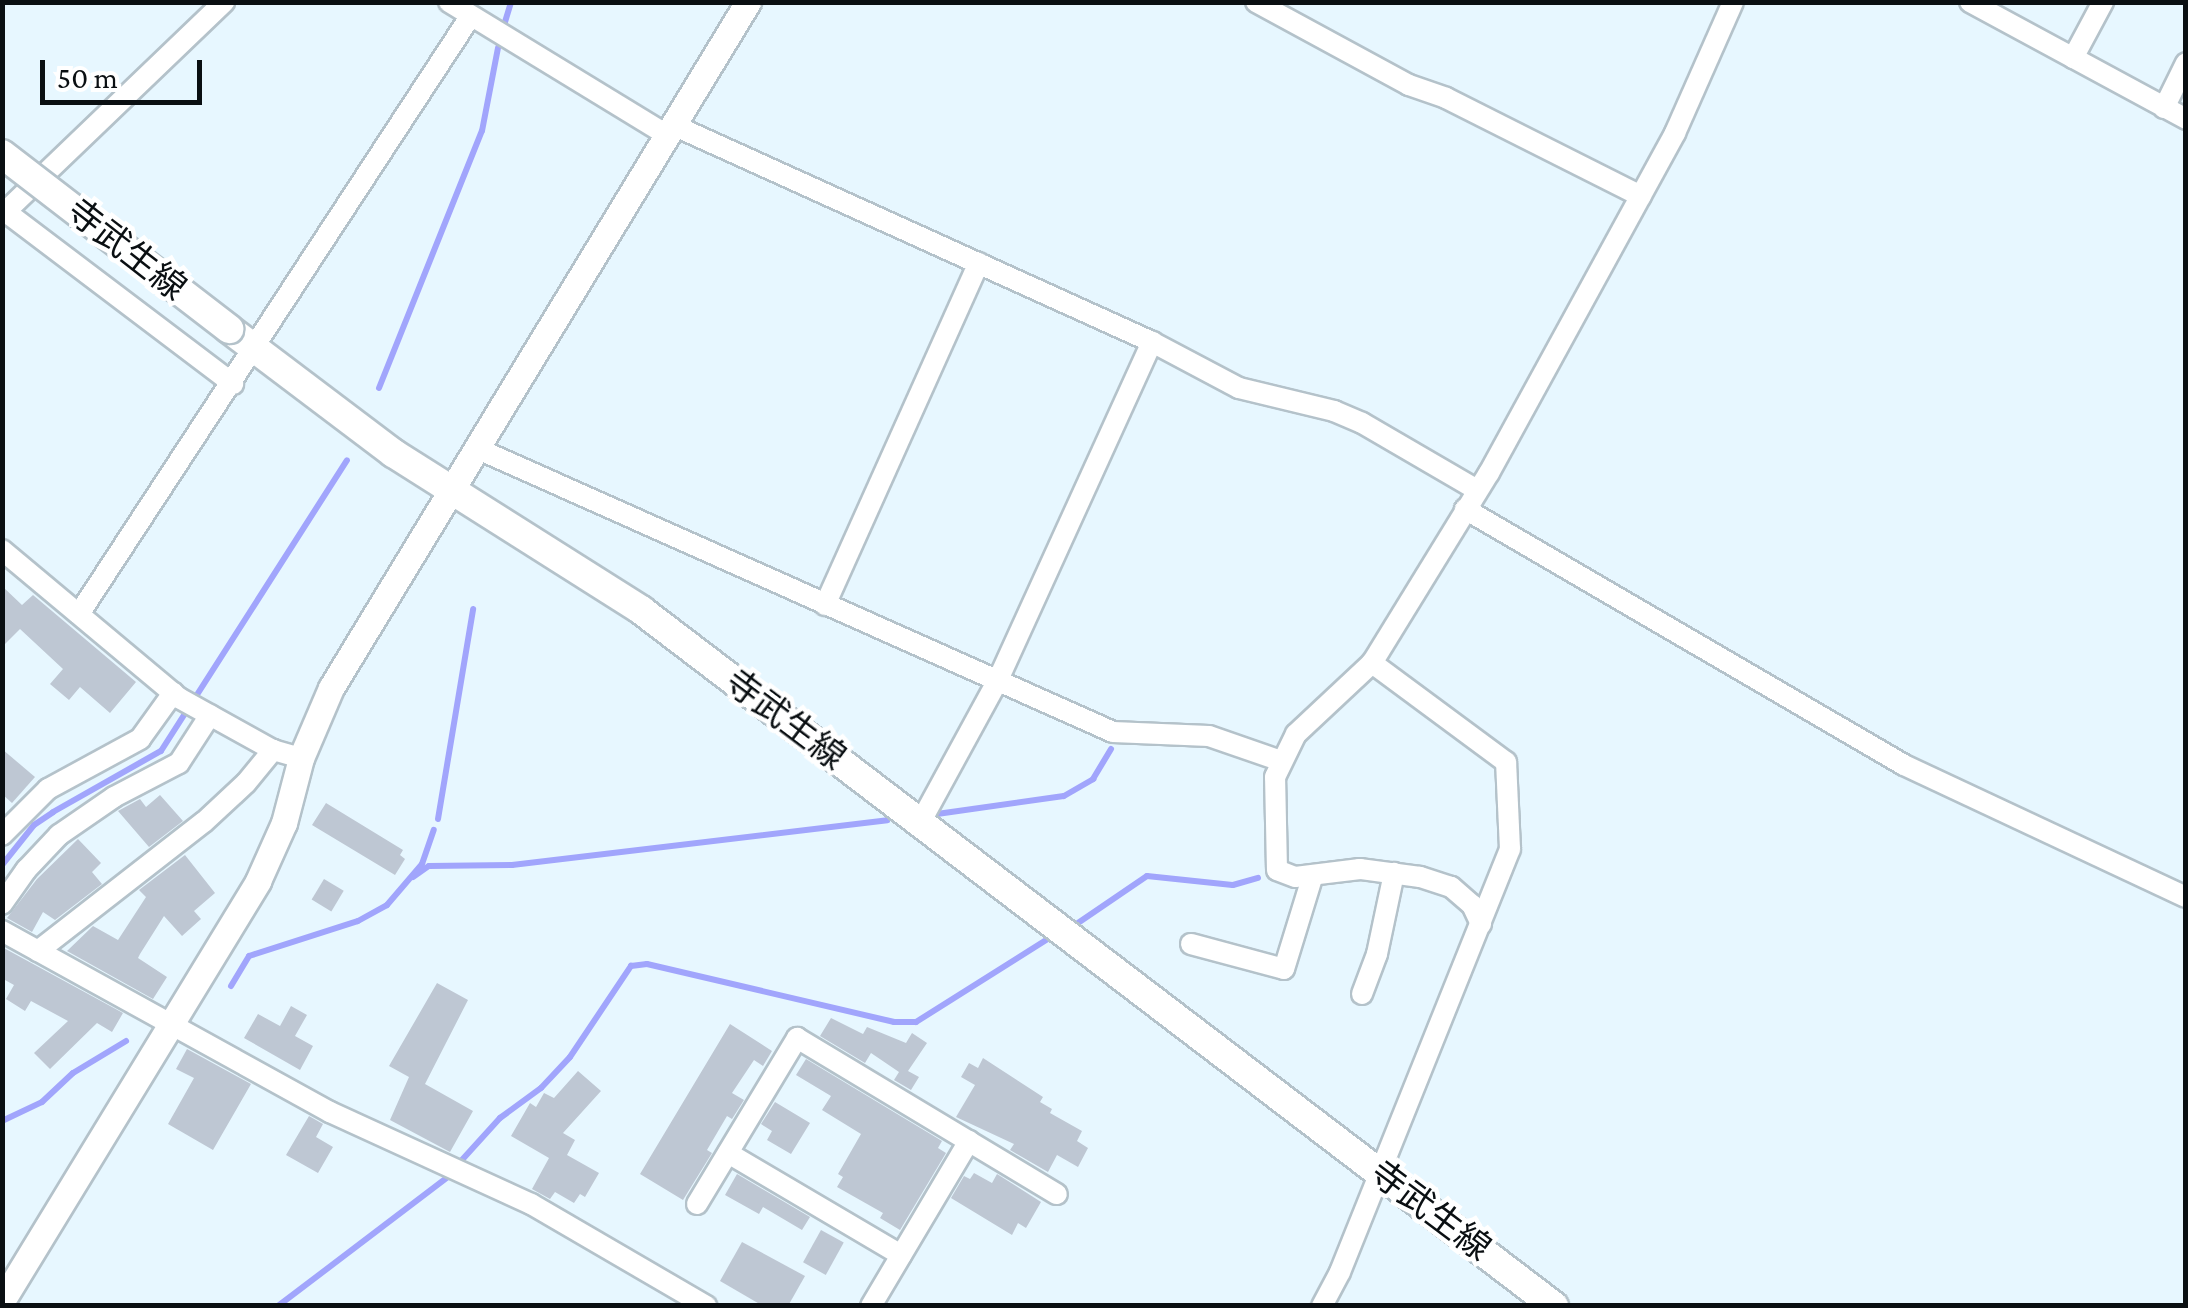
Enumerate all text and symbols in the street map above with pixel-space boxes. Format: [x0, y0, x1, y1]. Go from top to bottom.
scale bar [45, 40, 208, 102]
text: 50 m [57, 61, 118, 94]
street label: 寺武生線 [58, 190, 194, 310]
street label: 寺武生線 [716, 661, 854, 779]
street label: 寺武生線 [1361, 1152, 1499, 1270]

